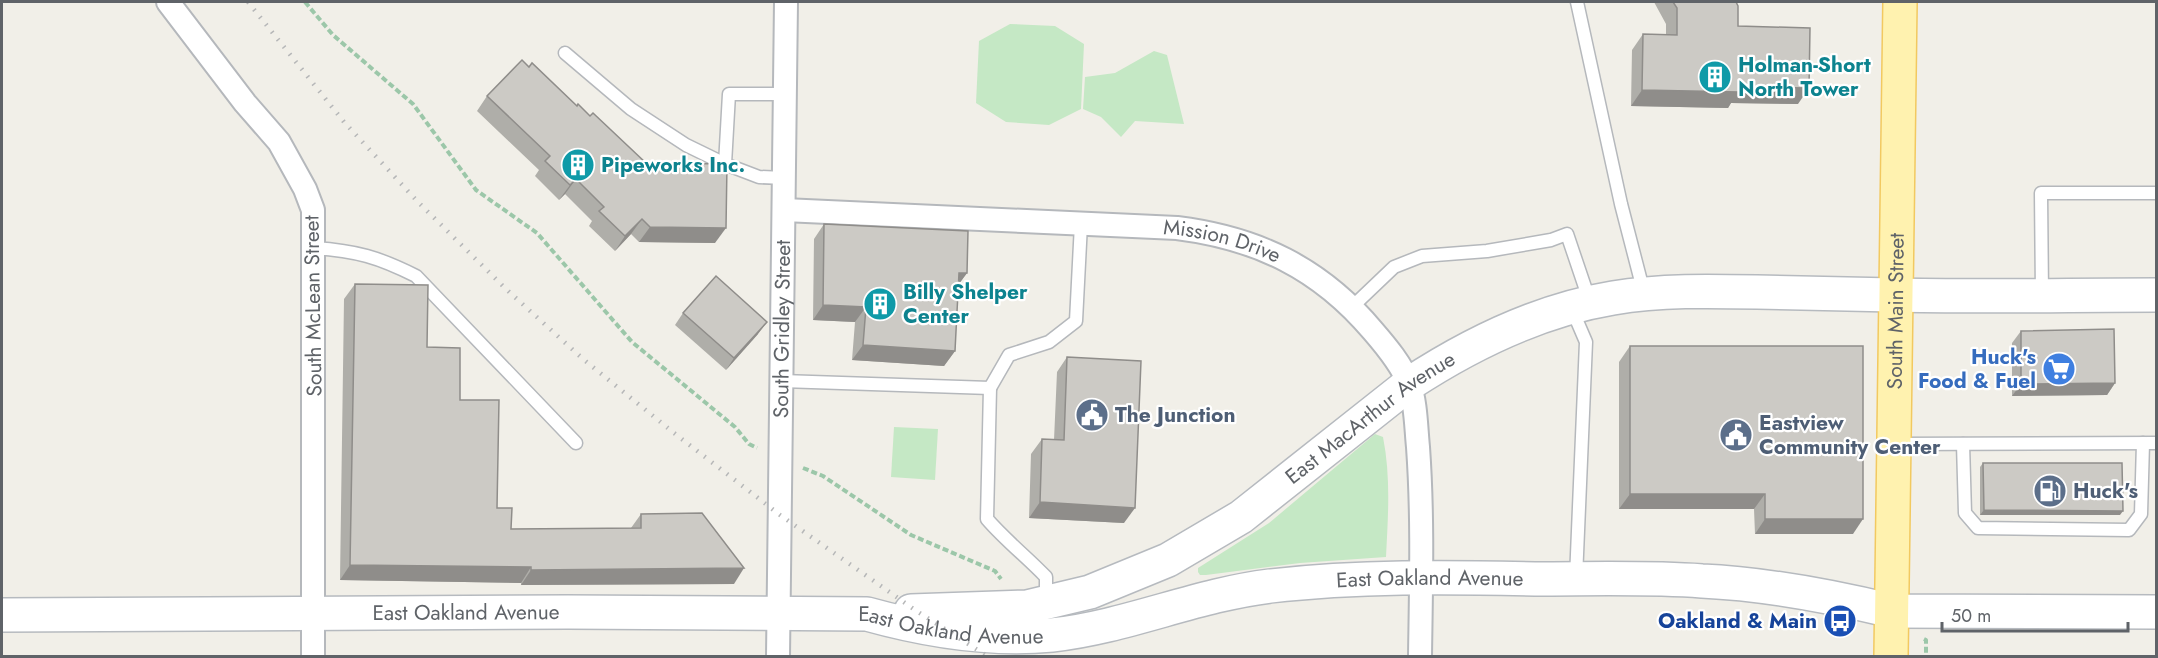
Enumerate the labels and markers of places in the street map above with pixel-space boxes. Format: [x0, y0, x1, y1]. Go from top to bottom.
place label: Holman-Short North Tower [1738, 50, 1871, 104]
building icon: Holman-Short North Tower [1697, 59, 1733, 95]
building icon: Pipeworks Inc. [560, 147, 596, 183]
place label: Pipeworks Inc. [601, 150, 745, 180]
place label: Billy Shelper Center [903, 277, 1028, 331]
building icon: Billy Shelper Center [862, 286, 898, 322]
place label: Huck's Food & Fuel [1918, 342, 2036, 396]
supermarket icon: Huck's Food & Fuel [2041, 351, 2077, 387]
public building icon: The Junction [1074, 397, 1110, 433]
place label: The Junction [1115, 400, 1235, 430]
place label: Eastview Community Center [1759, 408, 1941, 462]
public building icon: Eastview Community Center [1718, 417, 1754, 453]
fuel station icon: Huck's [2032, 473, 2068, 509]
place label: Huck's [2073, 476, 2138, 506]
bus stop icon: Oakland & Main [1822, 603, 1858, 639]
place label: Oakland & Main [1658, 606, 1817, 636]

